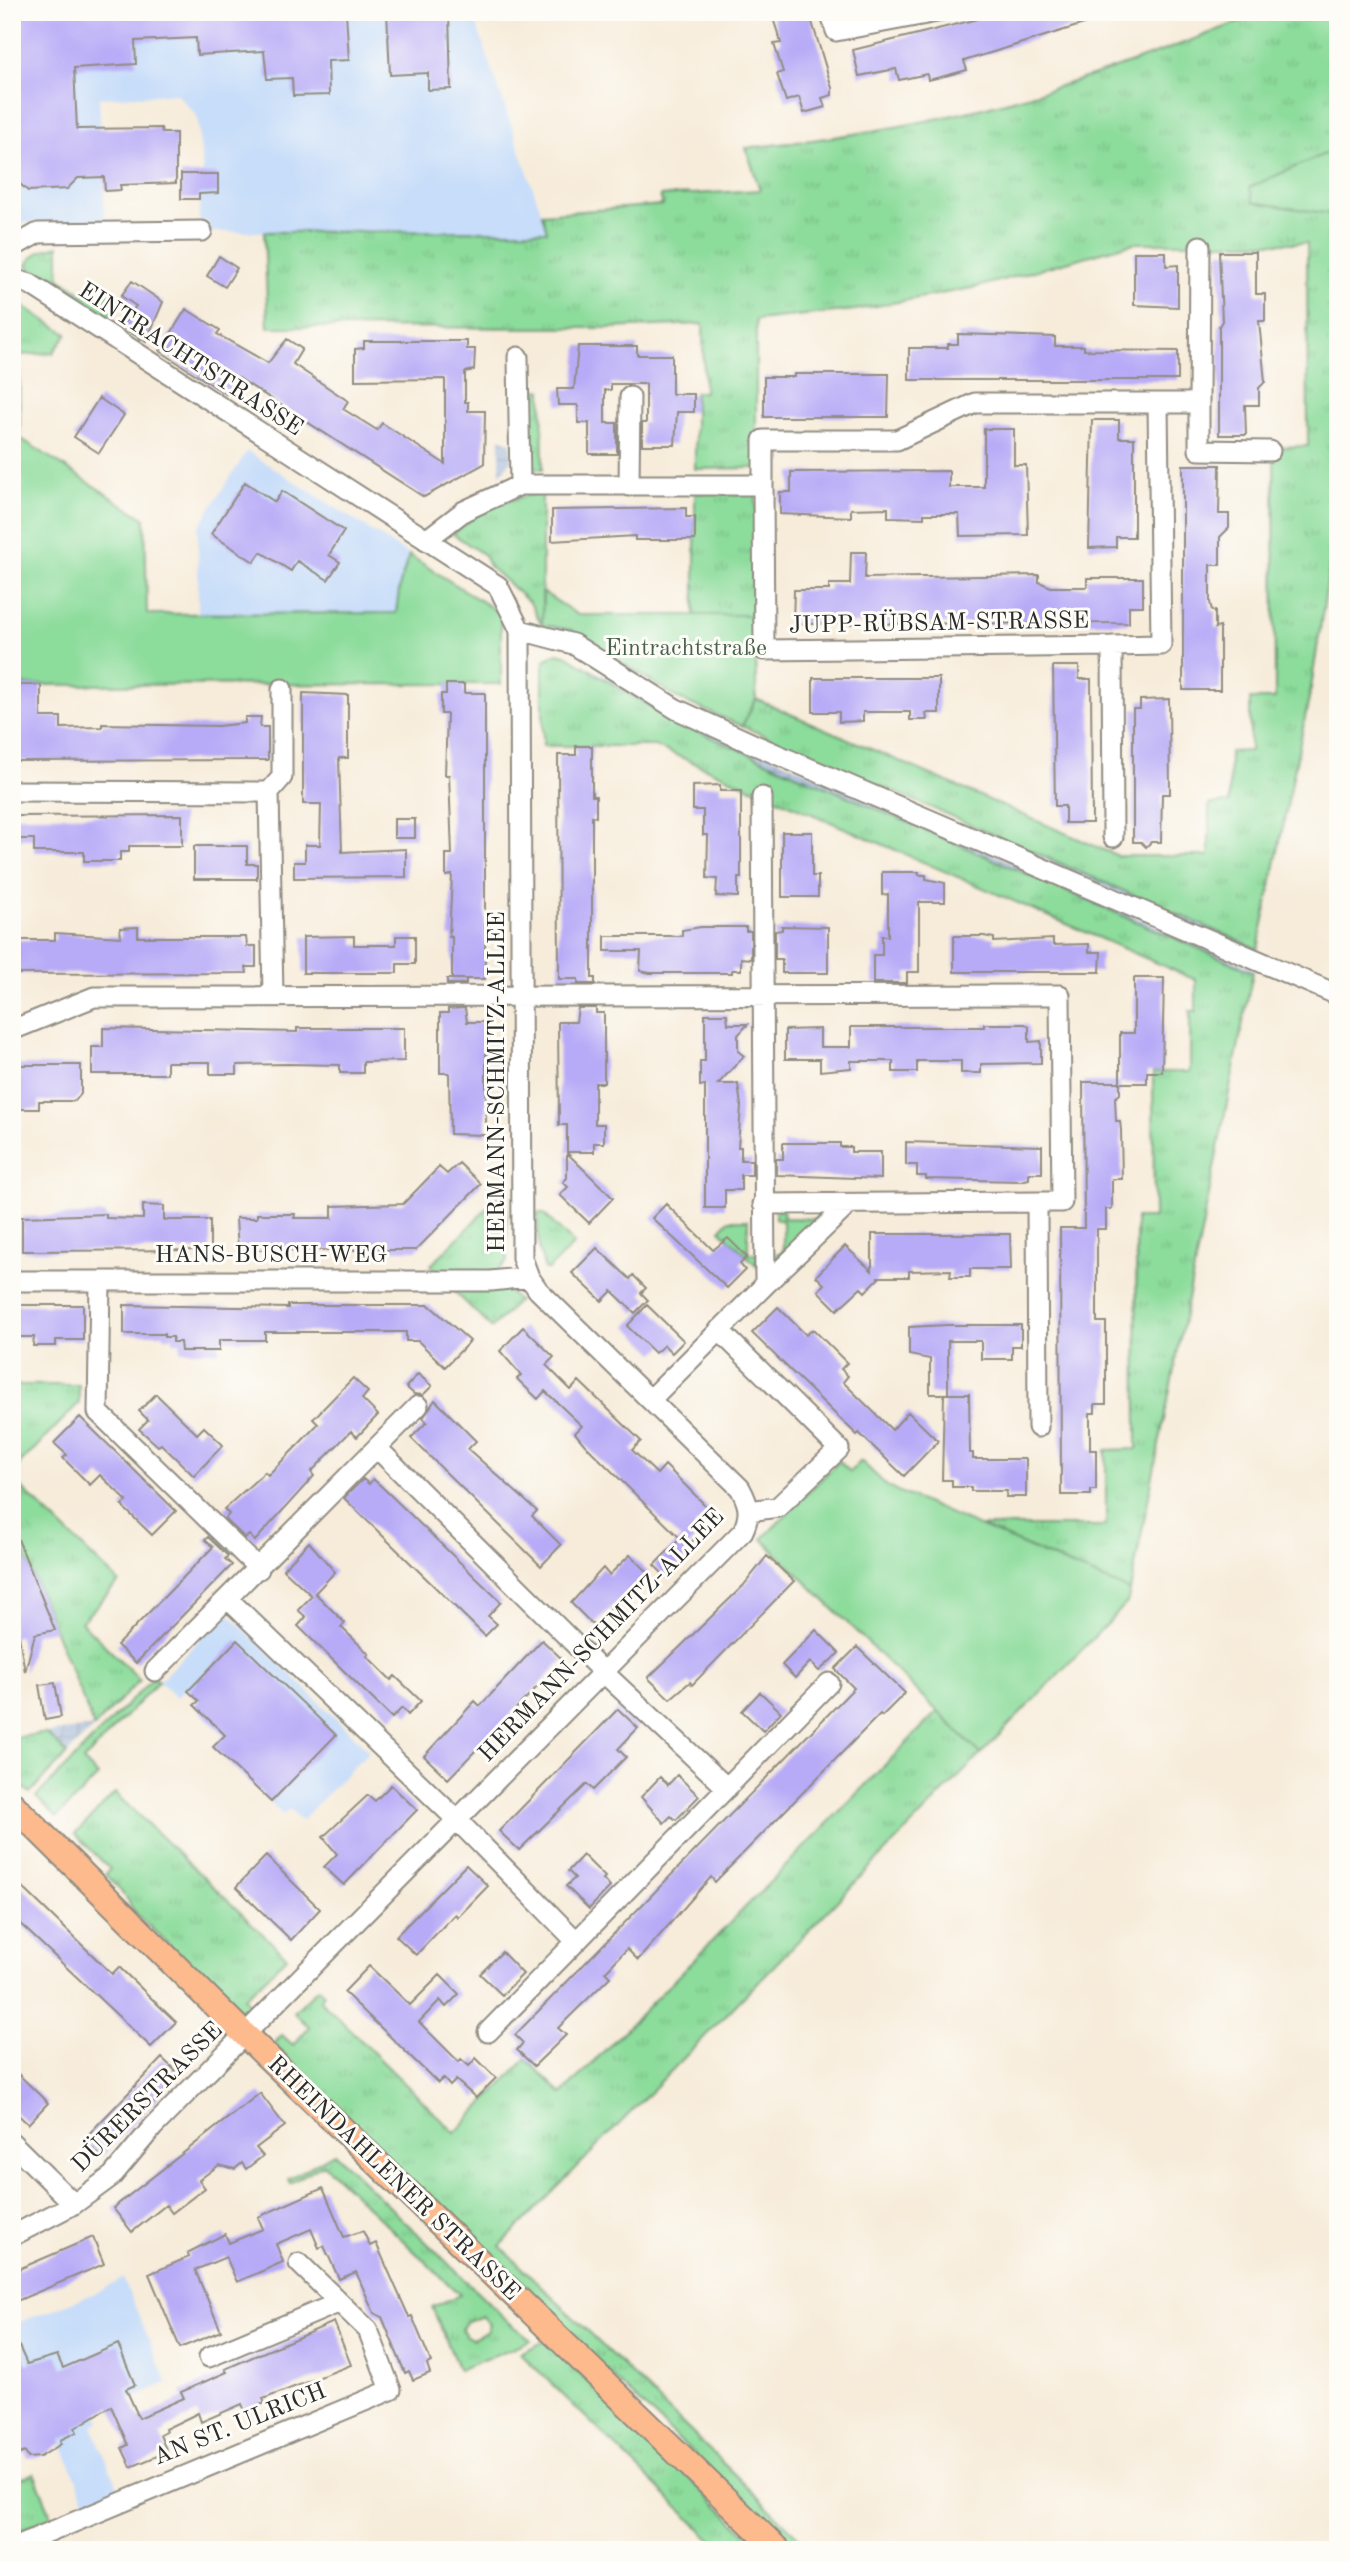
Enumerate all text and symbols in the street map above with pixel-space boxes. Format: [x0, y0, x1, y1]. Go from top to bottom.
street label: EINTRACHTSTRASSE [74, 279, 306, 441]
street label: JUPP-RÜBSAM-STRASSE [789, 605, 1089, 639]
park label: Eintrachtstraße [605, 637, 767, 661]
street label: HERMANN-SCHMITZ-ALLEE [486, 911, 510, 1253]
street label: HANS-BUSCH-WEG [155, 1244, 387, 1268]
street label: HERMANN-SCHMITZ-ALLEE [475, 1505, 729, 1767]
street label: DÜRERSTRASSE [66, 2016, 228, 2178]
street label: RHEINDAHLENER STRASSE [262, 2052, 524, 2306]
street label: AN ST. ULRICH [150, 2379, 330, 2471]

